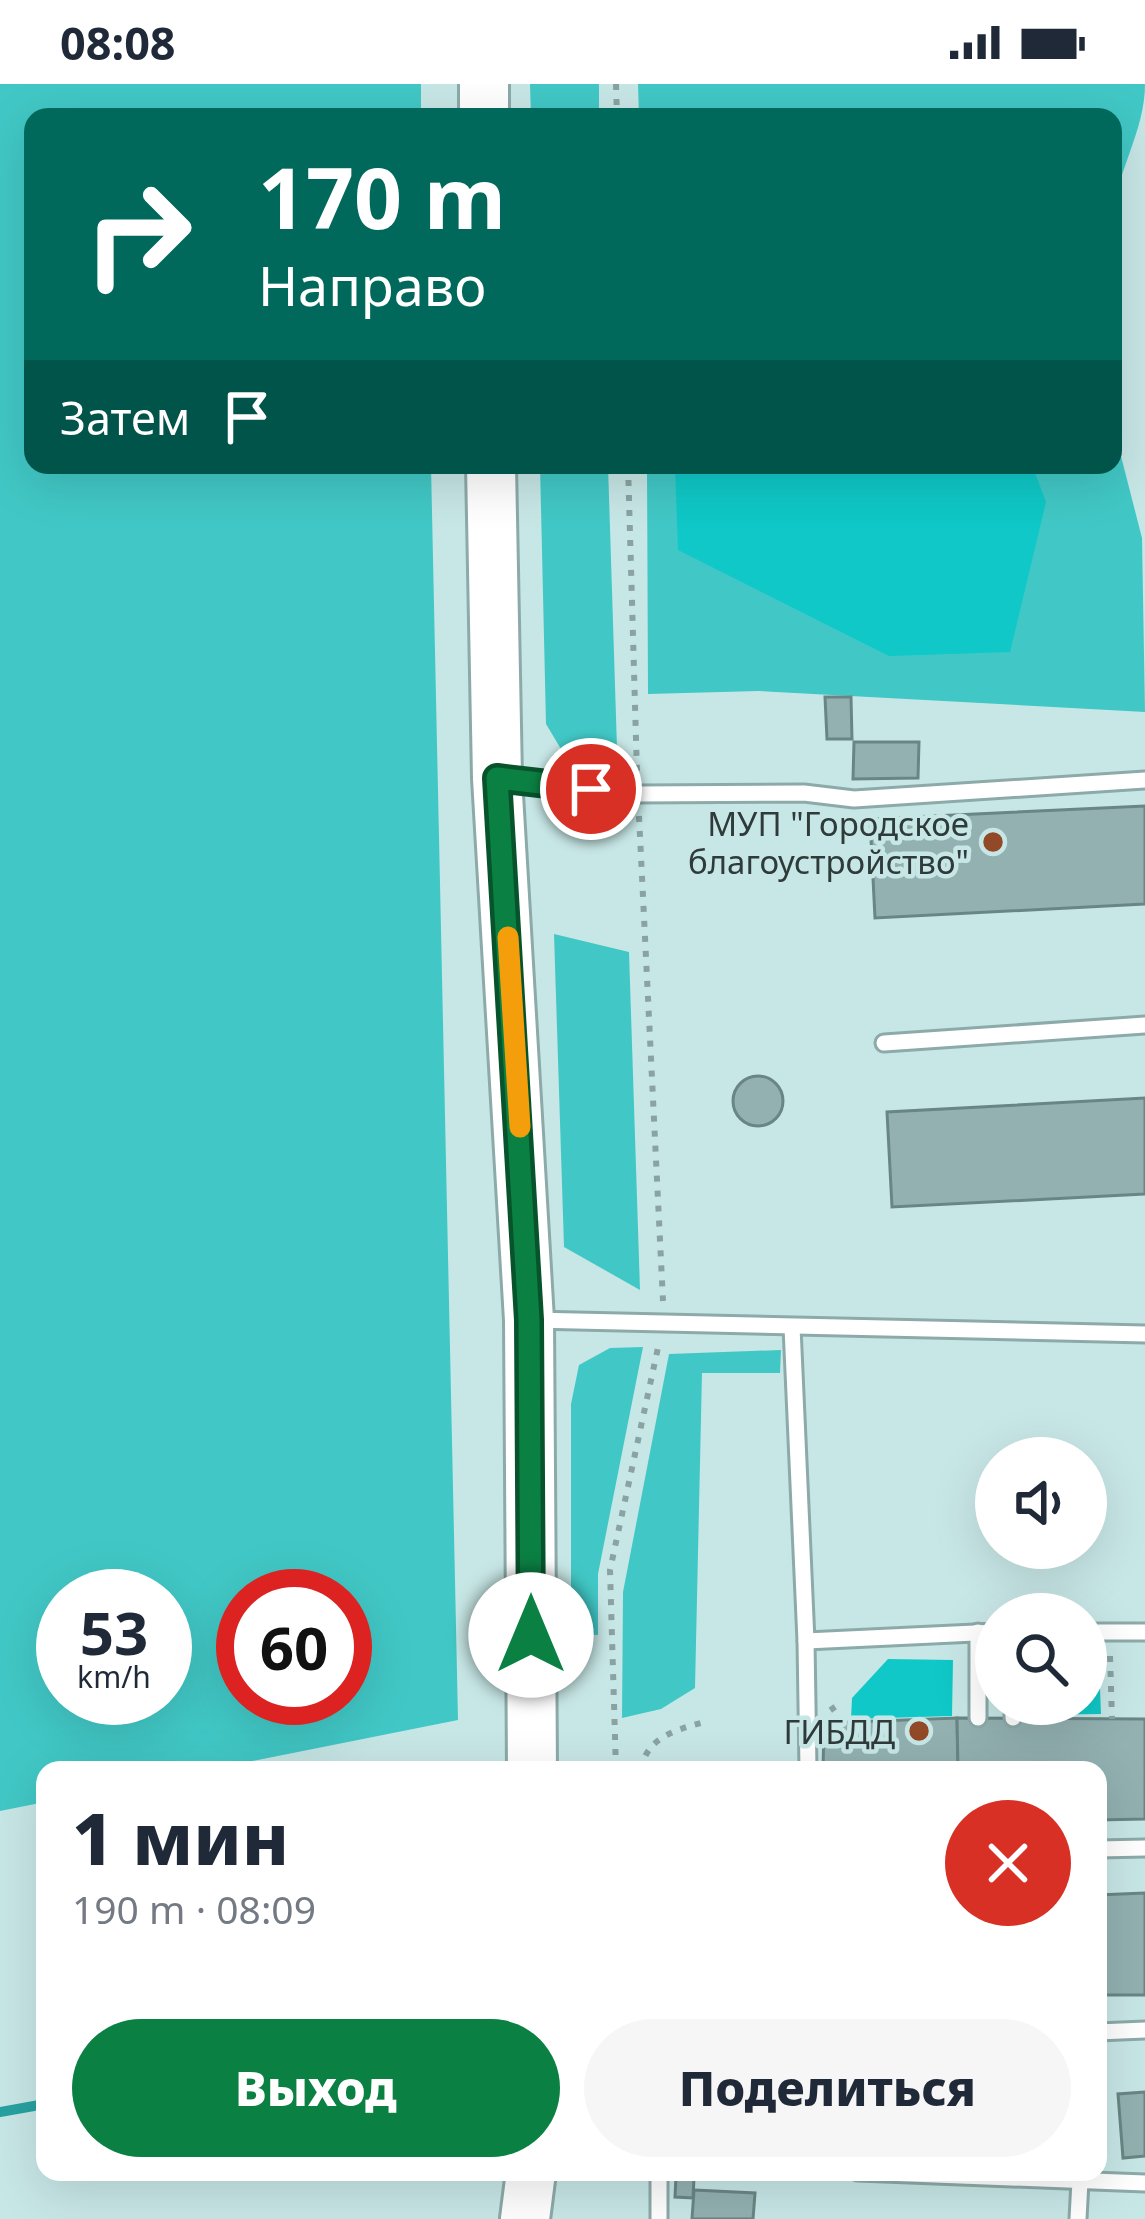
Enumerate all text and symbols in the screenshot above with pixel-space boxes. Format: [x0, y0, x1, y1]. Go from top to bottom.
text: 08:08 [60, 12, 176, 73]
text: 170 m [258, 139, 506, 254]
icon: right [60, 156, 216, 312]
text: Направо [258, 248, 486, 322]
icon: arrive [214, 384, 280, 450]
text: Затем [60, 387, 190, 448]
pin [540, 738, 642, 840]
icon: arrive [558, 756, 624, 822]
place label: МУП "Городское благоустройство" [688, 801, 969, 884]
marker: МУП "Городское благоустройство" [980, 829, 1006, 855]
map controls [975, 1437, 1107, 1725]
button: sound [975, 1437, 1107, 1569]
speed limit sign: 60 [216, 1569, 372, 1725]
position arrow [468, 1572, 594, 1698]
text: 53 [80, 1591, 148, 1673]
button: search [975, 1593, 1107, 1725]
text: km/h [77, 1656, 151, 1697]
place label: ГИБДД [784, 1709, 895, 1754]
marker: ГИБДД [906, 1718, 932, 1744]
text: 1 мин [72, 1788, 289, 1886]
button: close [945, 1800, 1071, 1926]
text: 190 m · 08:09 [72, 1882, 316, 1935]
button: Выход [72, 2019, 560, 2157]
button: Поделиться [584, 2019, 1071, 2157]

